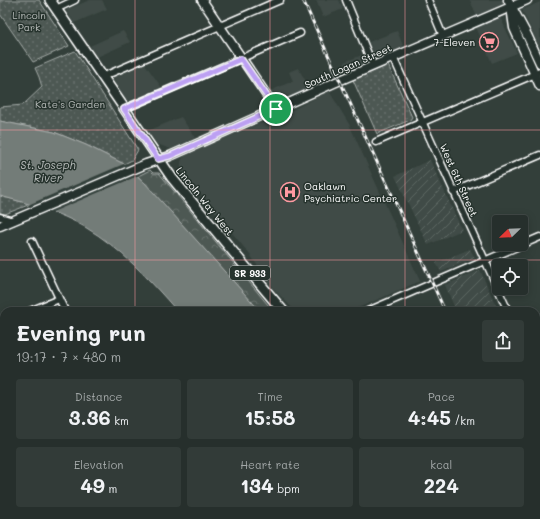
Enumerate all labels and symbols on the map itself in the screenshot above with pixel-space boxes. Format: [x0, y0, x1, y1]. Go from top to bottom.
park label: Lincoln Park [12, 8, 46, 34]
supermarket icon: 7-Eleven [478, 31, 500, 53]
place label: 7-Eleven [434, 35, 475, 49]
street label: South Logan Street [302, 40, 394, 92]
pin [259, 92, 293, 126]
park label: Kate's Garden [35, 97, 105, 111]
street label: West 6th Street [437, 141, 481, 219]
water label: St. Joseph River [20, 157, 76, 185]
street label: Lincoln Way West [173, 164, 237, 238]
place label: Oaklawn Psychiatric Center [304, 179, 397, 205]
hospital icon: Oaklawn Psychiatric Center [279, 181, 301, 203]
north arrow [492, 215, 528, 251]
road number: SR 933 [230, 266, 270, 280]

